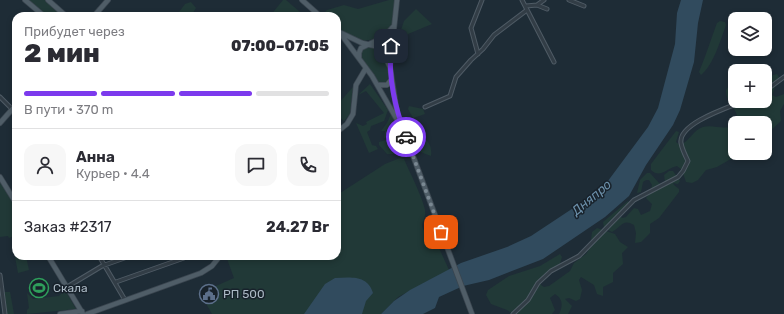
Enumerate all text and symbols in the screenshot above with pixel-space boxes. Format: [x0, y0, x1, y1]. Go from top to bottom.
map controls [728, 12, 772, 160]
button: layers [728, 12, 772, 56]
text: Прибудет через [24, 24, 125, 39]
pin [374, 29, 408, 63]
icon: home [380, 35, 402, 57]
text: 07:00–07:05 [231, 37, 329, 55]
text: 2 мин [24, 38, 100, 69]
button: + [728, 64, 772, 108]
text: В пути · 370 m [24, 102, 113, 117]
button: − [728, 116, 772, 160]
courier [386, 117, 426, 157]
icon: car [395, 126, 417, 148]
button: person [24, 144, 66, 186]
button: chat [235, 144, 277, 186]
button: phone [287, 144, 329, 186]
text: Анна [76, 148, 115, 166]
text: Курьер · 4.4 [76, 166, 150, 181]
water label: Дняпро [568, 176, 614, 219]
pin [424, 215, 458, 249]
text: Заказ #2317 [24, 218, 111, 236]
text: 24.27 Br [266, 218, 329, 236]
icon: bag [430, 221, 452, 243]
sports icon: Скала [28, 277, 50, 299]
place label: Скала [53, 281, 88, 295]
public building icon: РП 500 [198, 283, 220, 305]
place label: РП 500 [223, 287, 265, 301]

